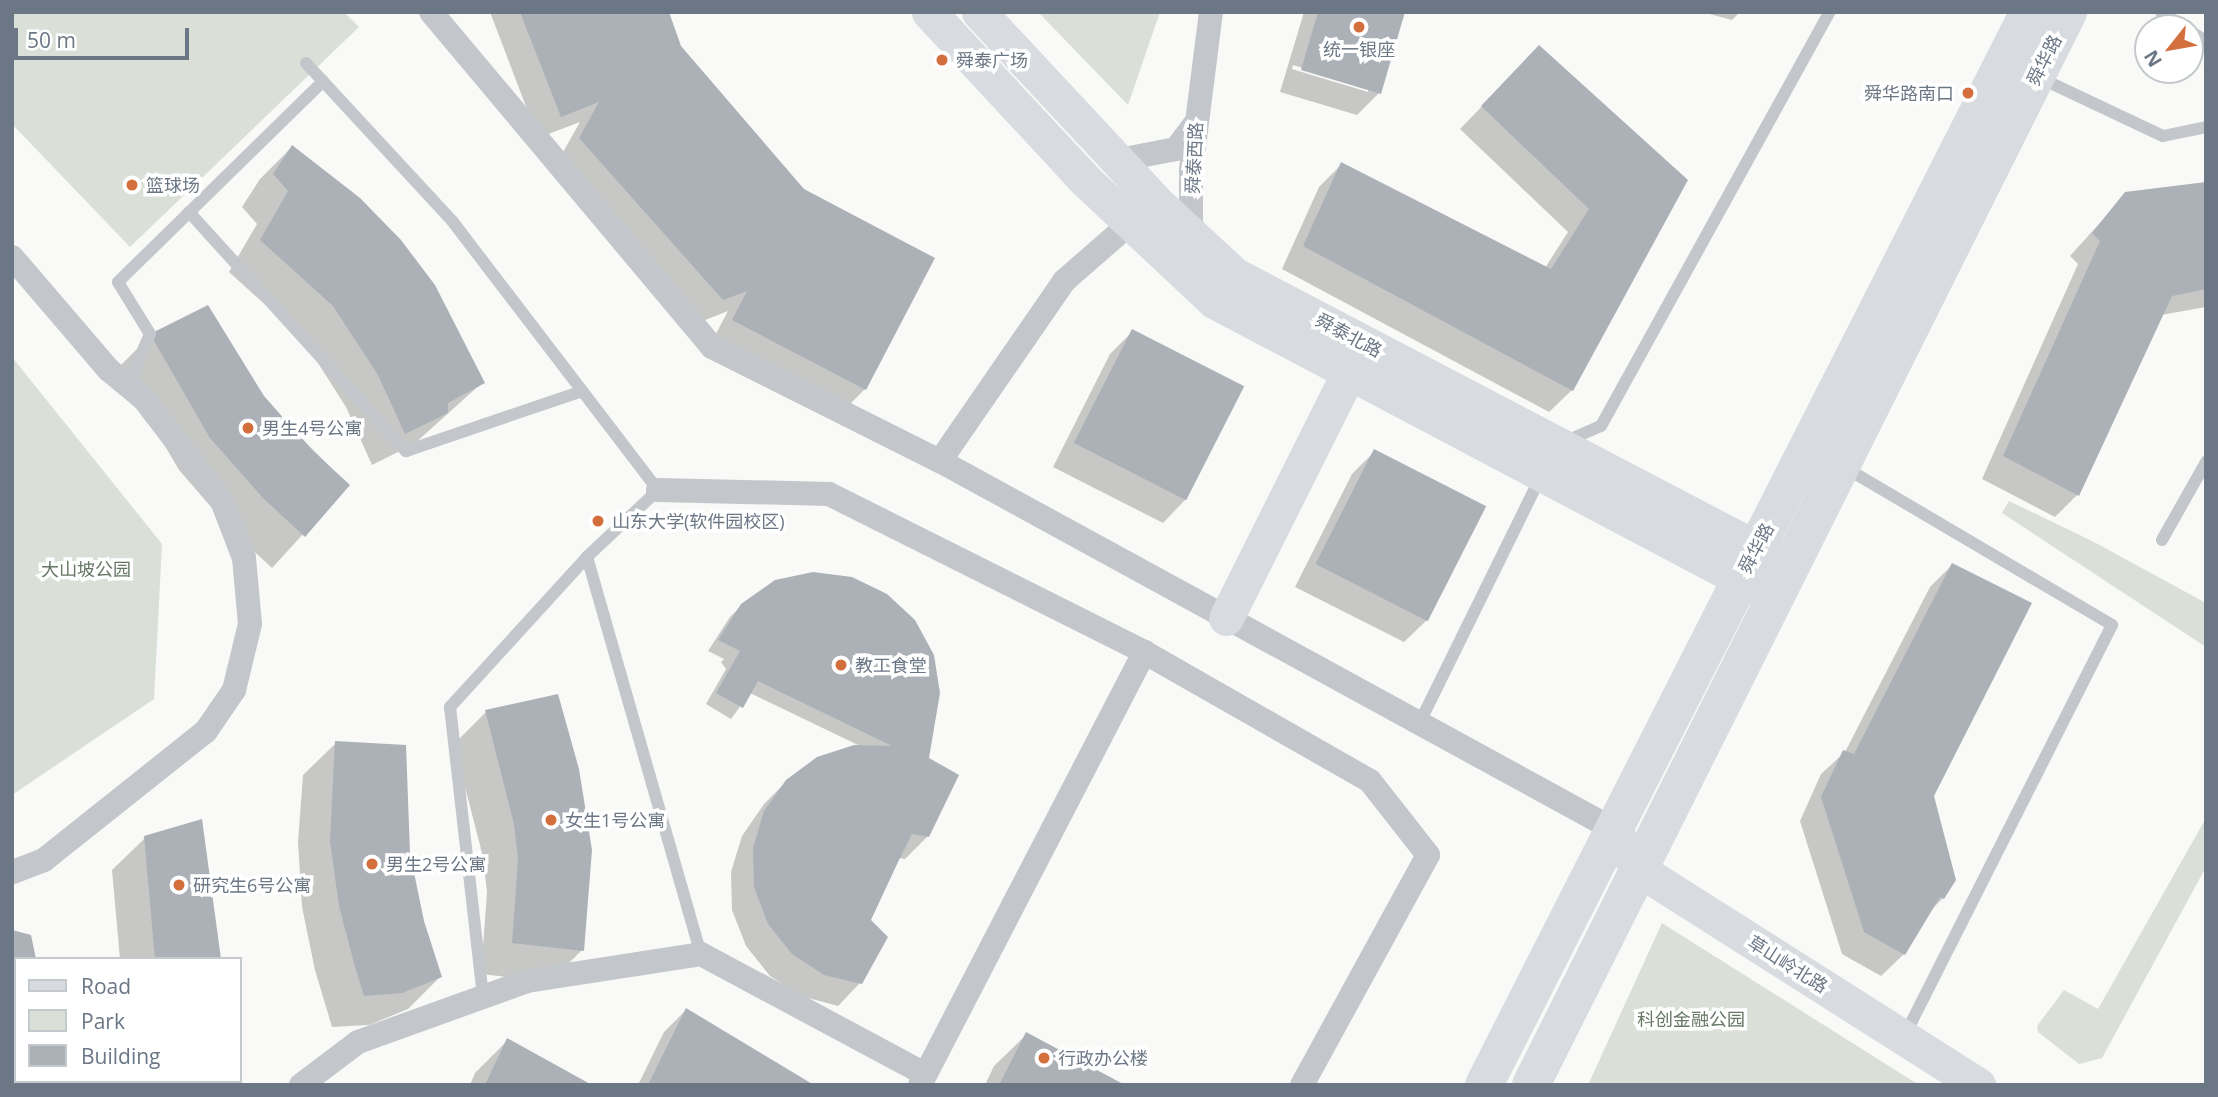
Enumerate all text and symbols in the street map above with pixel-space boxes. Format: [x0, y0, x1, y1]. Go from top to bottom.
scale bar [18, 14, 192, 58]
north arrow [2134, 14, 2204, 84]
marker: 统一银座 [1351, 19, 1367, 35]
text: 50 m [27, 26, 76, 54]
street label: 舜华路 [2022, 31, 2066, 89]
place label: 统一银座 [1323, 38, 1395, 60]
text: N [2138, 45, 2168, 72]
place label: 舜泰广场 [956, 49, 1028, 71]
marker: 舜泰广场 [934, 52, 950, 68]
place label: 舜华路南口 [1864, 82, 1954, 104]
marker: 舜华路南口 [1960, 85, 1976, 101]
street label: 舜泰西路 [1181, 121, 1207, 195]
place label: 篮球场 [146, 174, 200, 196]
marker: 篮球场 [124, 177, 140, 193]
street label: 舜泰北路 [1312, 309, 1386, 361]
place label: 男生4号公寓 [262, 417, 362, 439]
marker: 男生4号公寓 [240, 420, 256, 436]
place label: 山东大学(软件园校区) [612, 510, 785, 532]
marker: 山东大学(软件园校区) [590, 513, 606, 529]
street label: 舜华路 [1734, 519, 1778, 577]
park label: 大山坡公园 [41, 558, 131, 580]
place label: 教工食堂 [855, 654, 927, 676]
marker: 教工食堂 [833, 657, 849, 673]
place label: 女生1号公寓 [565, 809, 665, 831]
marker: 女生1号公寓 [543, 812, 559, 828]
place label: 男生2号公寓 [386, 853, 486, 875]
marker: 男生2号公寓 [364, 856, 380, 872]
place label: 研究生6号公寓 [193, 874, 311, 896]
marker: 研究生6号公寓 [171, 877, 187, 893]
street label: 草山岭北路 [1744, 931, 1832, 997]
legend [14, 957, 242, 1083]
text: Road [81, 972, 131, 1000]
text: Park [81, 1007, 125, 1035]
park label: 科创金融公园 [1637, 1008, 1745, 1030]
text: Building [81, 1042, 160, 1070]
place label: 行政办公楼 [1058, 1047, 1148, 1069]
marker: 行政办公楼 [1036, 1050, 1052, 1066]

